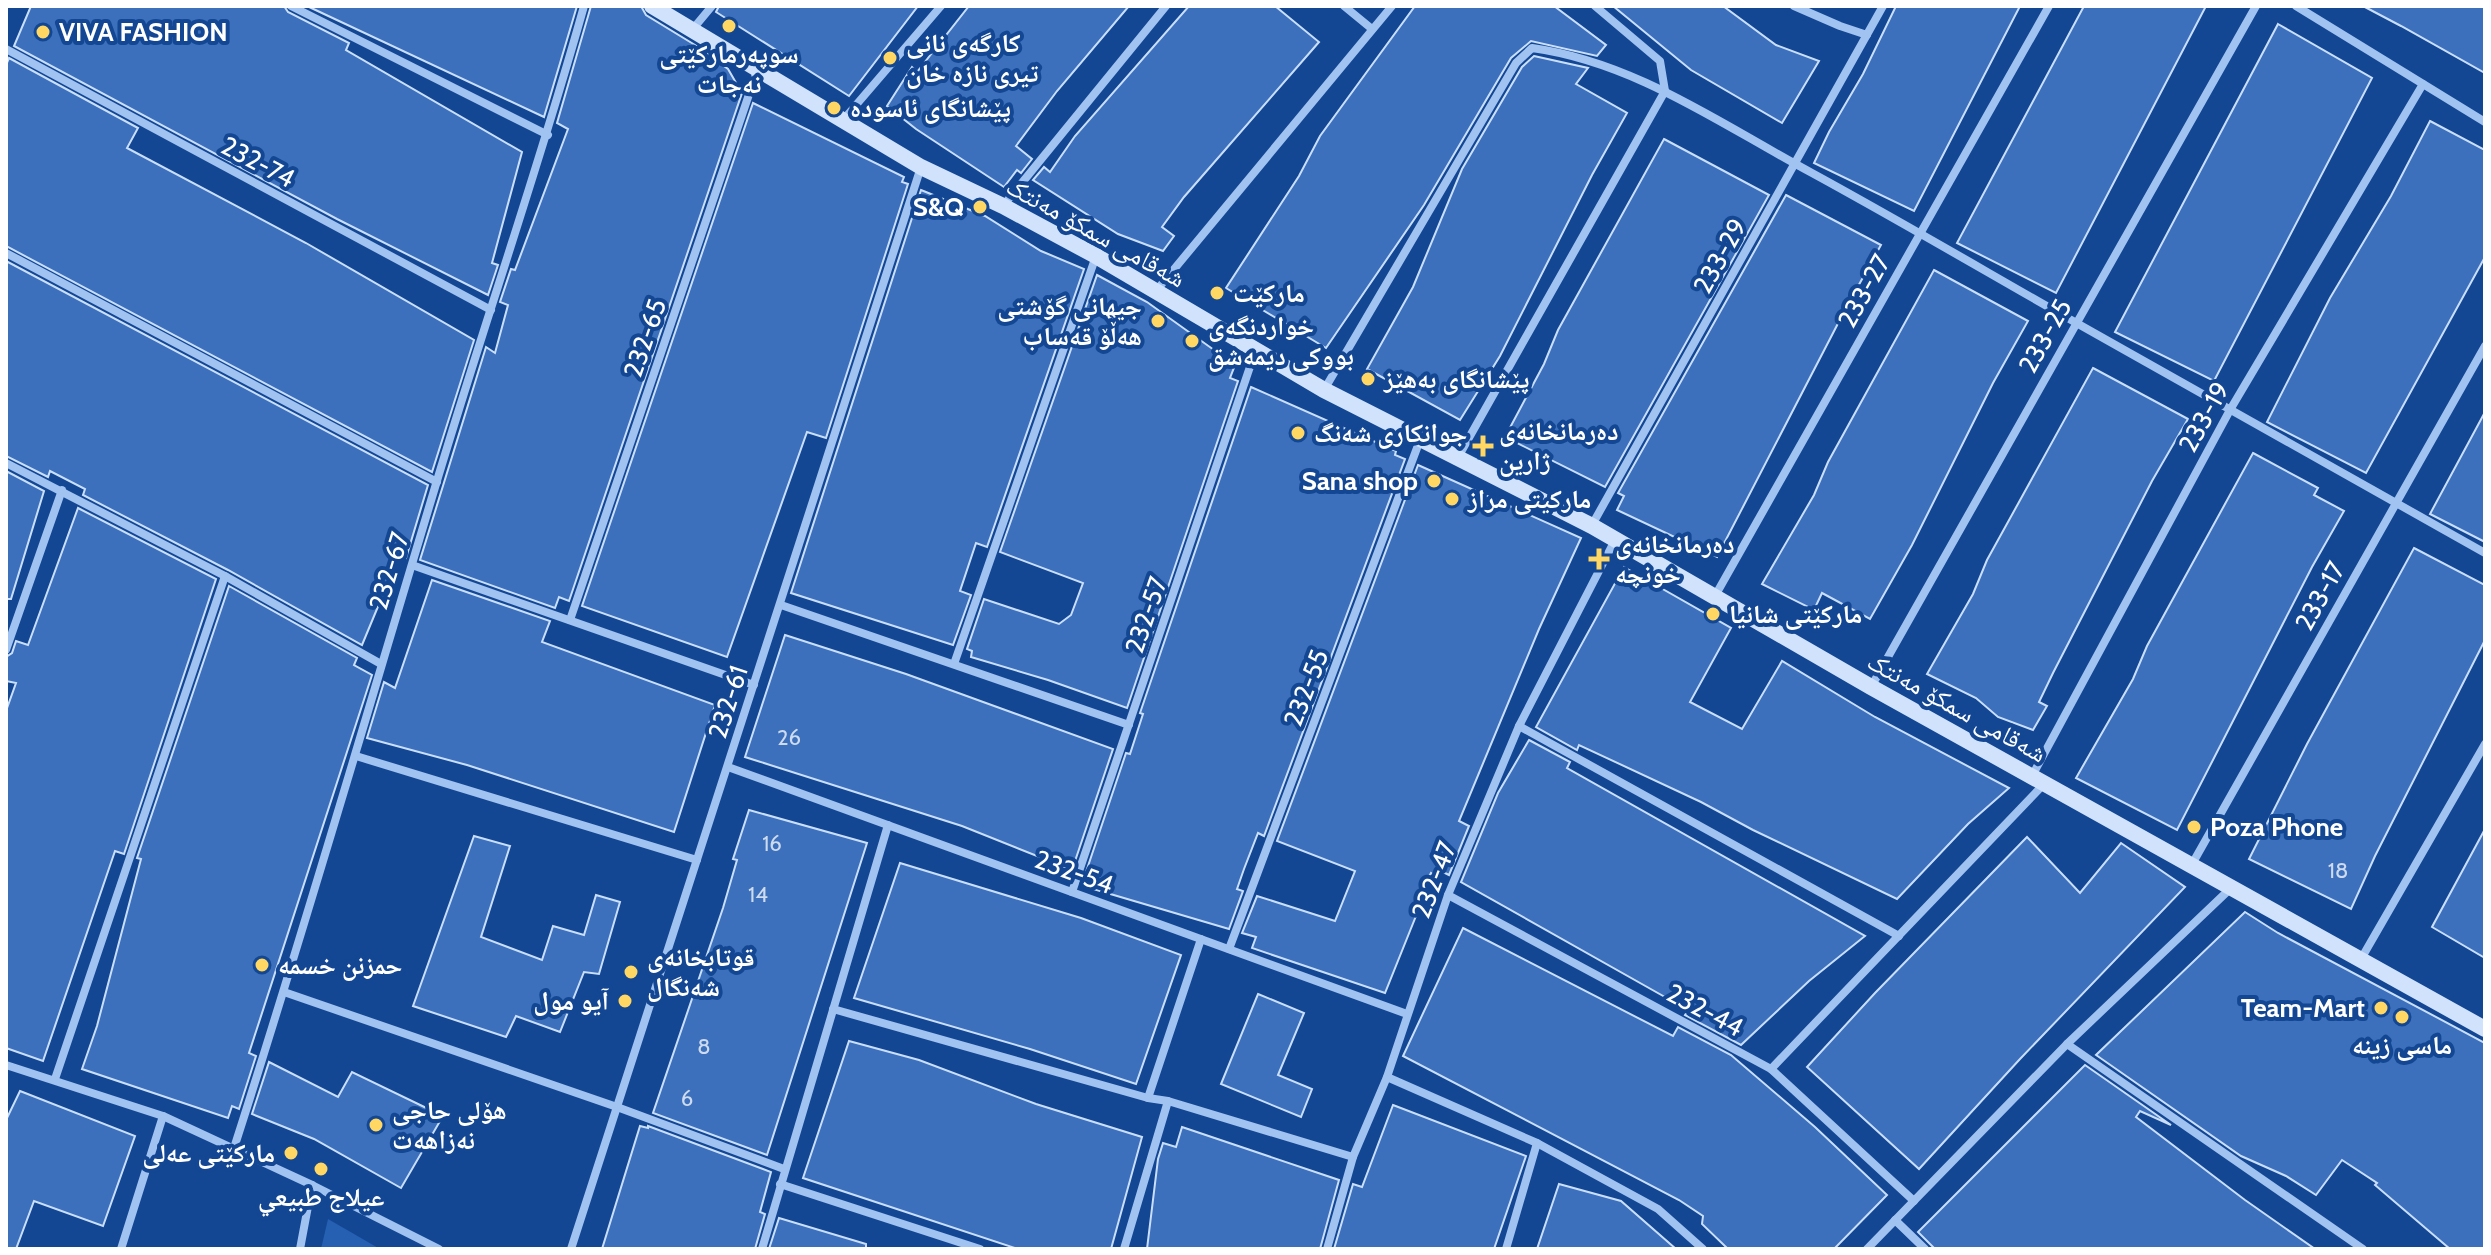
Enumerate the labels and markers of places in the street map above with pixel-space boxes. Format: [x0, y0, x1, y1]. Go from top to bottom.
place label: VIVA FASHION [59, 16, 228, 48]
marker: سوپەرمارکێتی نەجات [720, 17, 738, 35]
marker: VIVA FASHION [34, 23, 52, 41]
place label: کارگەی نانی تیری نازە خان [906, 27, 1038, 89]
place label: سوپەرمارکێتی نەجات [659, 38, 799, 100]
marker: کارگەی نانی تیری نازە خان [881, 49, 899, 67]
place label: پێشانگای ئاسودە [850, 92, 1011, 124]
marker: پێشانگای ئاسودە [825, 99, 843, 117]
place label: S&Q [913, 191, 964, 223]
marker: S&Q [971, 198, 989, 216]
place label: مارکێت [1233, 277, 1305, 309]
marker: مارکێت [1208, 284, 1226, 302]
place label: جیهانی گۆشتی هەڵۆ قەساب [997, 290, 1142, 352]
place label: خواردنگەی بووکی دیمەشق [1208, 310, 1354, 372]
marker: جیهانی گۆشتی هەڵۆ قەساب [1149, 312, 1167, 330]
marker: خواردنگەی بووکی دیمەشق [1183, 332, 1201, 350]
place label: پێشانگای بەهێز [1383, 363, 1529, 395]
marker: پێشانگای بەهێز [1359, 370, 1377, 388]
place label: دەرمانخانەی ژارین [1499, 415, 1618, 477]
place label: جوانکاری شەنگ [1314, 417, 1467, 449]
marker: جوانکاری شەنگ [1289, 424, 1307, 442]
marker: دەرمانخانەی ژارین [1474, 437, 1492, 455]
place label: Sana shop [1302, 465, 1418, 497]
marker: Sana shop [1425, 472, 1443, 490]
place label: مارکیتی مراز [1467, 483, 1591, 515]
marker: مارکیتی مراز [1443, 490, 1461, 508]
place label: دەرمانخانەی خونچە [1615, 528, 1734, 590]
marker: دەرمانخانەی خونچە [1590, 550, 1608, 568]
place label: مارکێتی شانیا [1729, 598, 1862, 630]
marker: مارکێتی شانیا [1704, 605, 1722, 623]
place label: Poza Phone [2210, 811, 2343, 843]
marker: Poza Phone [2185, 818, 2203, 836]
place label: قوتابخانەی شەنگال [647, 941, 755, 1003]
place label: حمزنن خسمه [278, 949, 402, 981]
marker: حمزنن خسمه [253, 956, 271, 974]
marker: قوتابخانەی شەنگال [622, 963, 640, 981]
place label: آيو مول [533, 985, 610, 1017]
marker: آيو مول [616, 992, 634, 1010]
place label: Team-Mart [2241, 992, 2365, 1024]
marker: Team-Mart [2372, 999, 2390, 1017]
marker: ماسی زینە [2393, 1008, 2411, 1026]
place label: ماسی زینە [2352, 1029, 2452, 1061]
place label: هۆلی حاجی نەزاهەت [392, 1094, 507, 1156]
marker: هۆلی حاجی نەزاهەت [367, 1116, 385, 1134]
place label: مارکێتی عەلی [142, 1137, 275, 1169]
marker: مارکێتی عەلی [282, 1144, 300, 1162]
marker: عیلاج طبيعي [312, 1160, 330, 1178]
place label: عیلاج طبيعي [258, 1181, 384, 1217]

